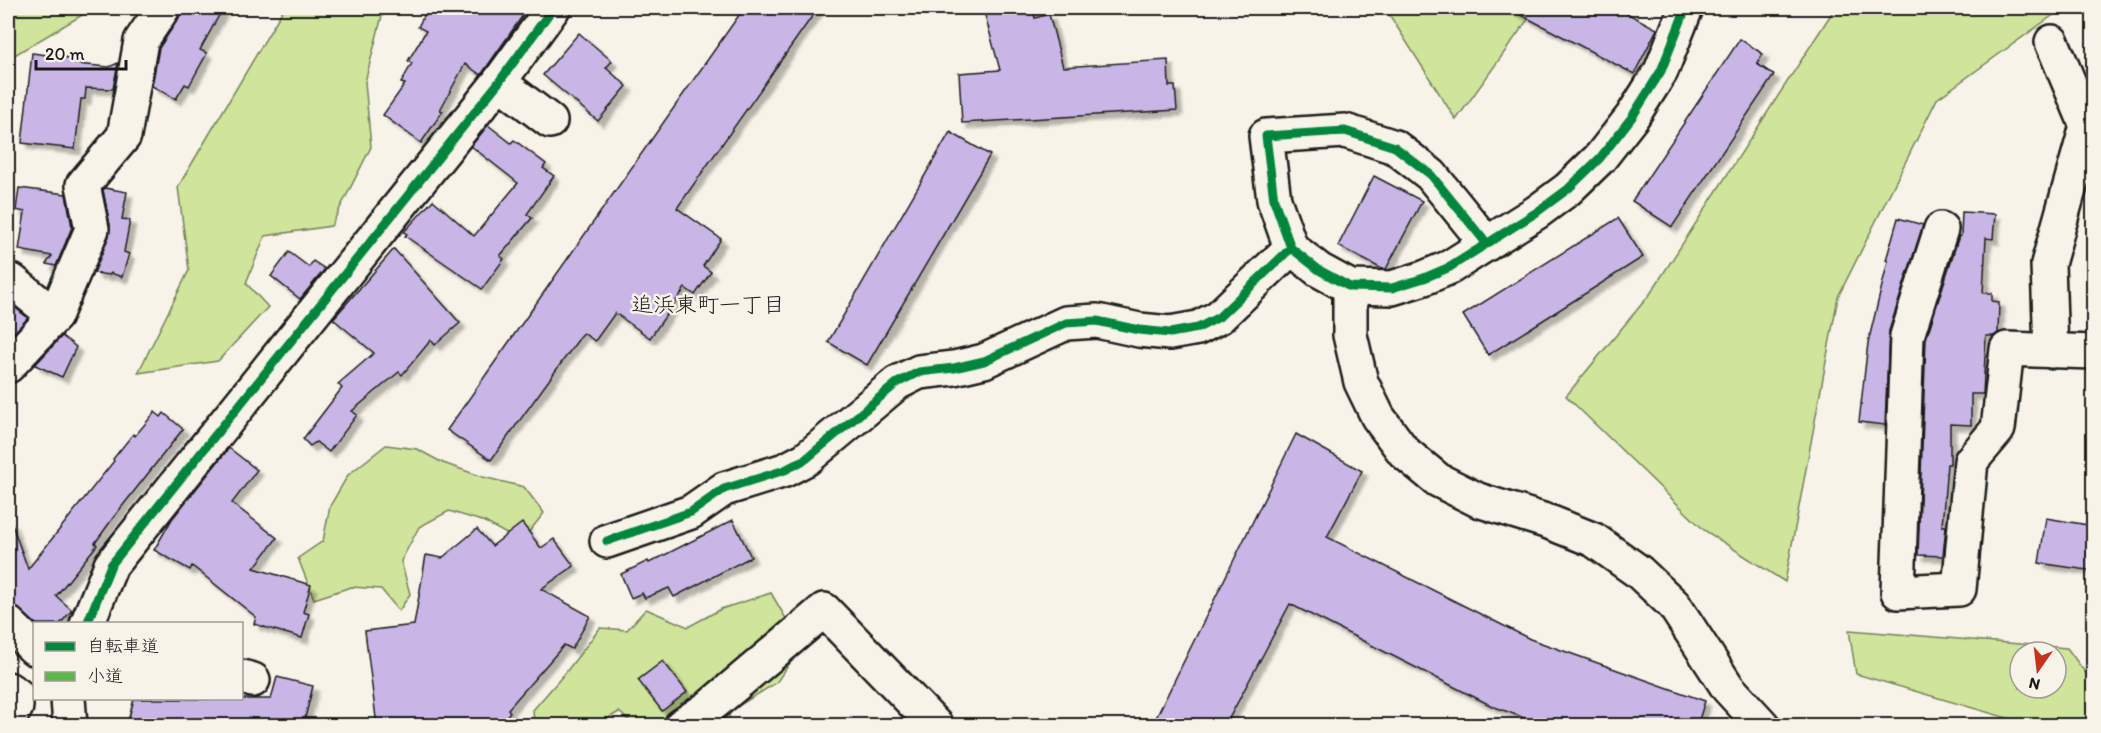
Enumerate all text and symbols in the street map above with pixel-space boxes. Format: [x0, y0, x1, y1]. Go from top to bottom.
scale bar [36, 33, 126, 71]
text: 20 m [45, 43, 85, 65]
district label: 追浜東町一丁目 [631, 291, 785, 318]
legend [33, 622, 243, 700]
text: 自転車道 [87, 635, 159, 657]
north arrow [2008, 640, 2068, 700]
text: 小道 [87, 665, 123, 687]
text: N [2027, 674, 2042, 695]

